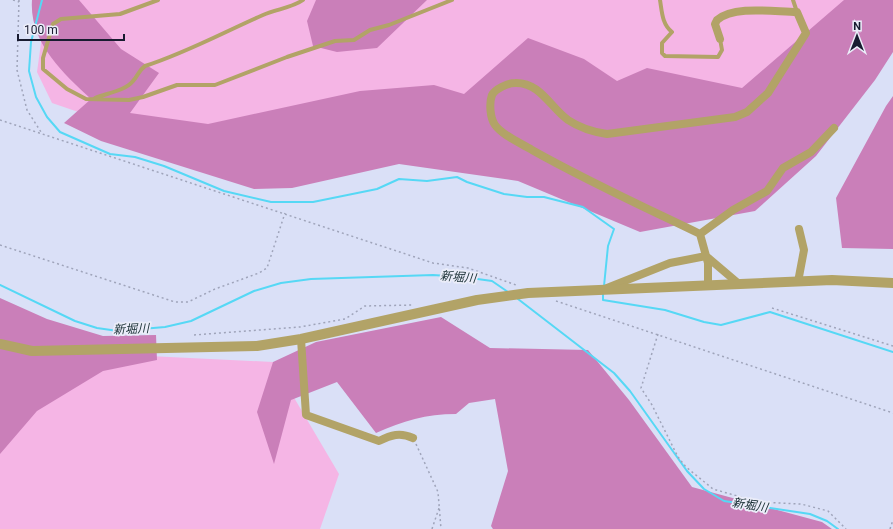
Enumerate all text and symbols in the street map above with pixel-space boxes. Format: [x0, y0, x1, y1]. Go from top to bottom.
scale bar [18, 16, 124, 42]
north arrow [837, 16, 877, 56]
text: N [853, 20, 861, 33]
text: 100 m [24, 23, 58, 37]
water label: 新堀川 [439, 268, 479, 286]
water label: 新堀川 [113, 321, 151, 337]
water label: 新堀川 [731, 495, 771, 515]

